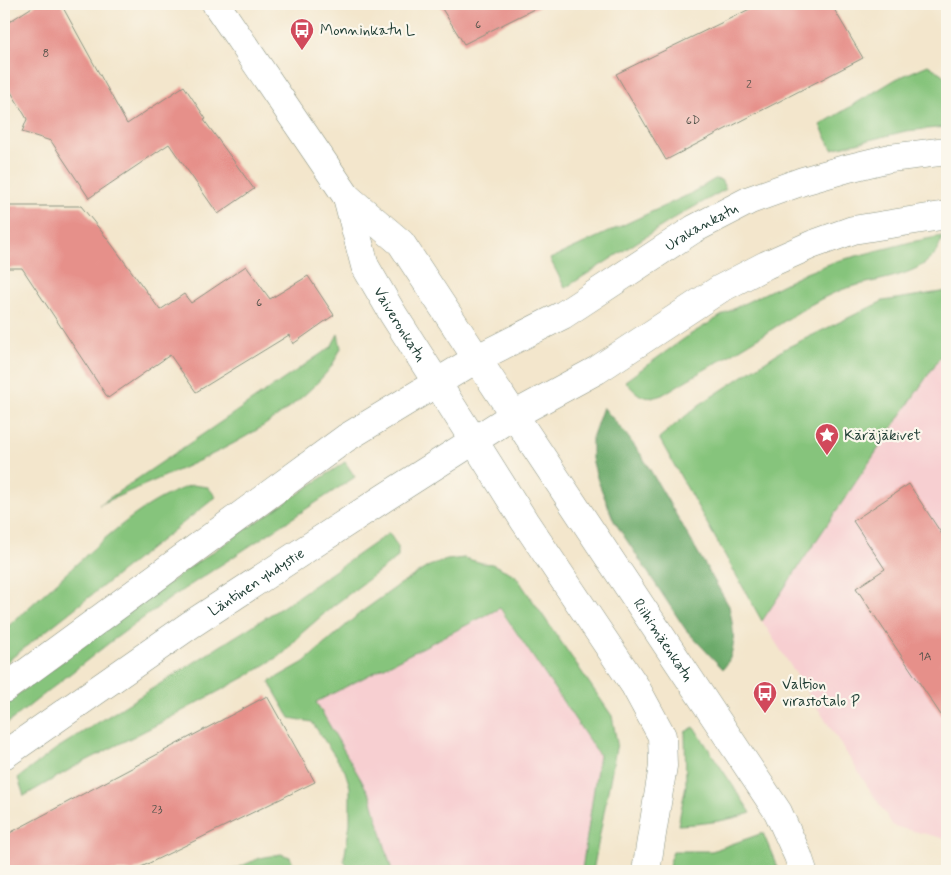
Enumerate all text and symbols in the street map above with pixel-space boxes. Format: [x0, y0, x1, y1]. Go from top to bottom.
bus stop icon: Monninkatu L [289, 17, 315, 51]
house number: 6 [475, 17, 481, 33]
place label: Monninkatu L [320, 21, 416, 41]
house number: 8 [43, 46, 49, 62]
house number: 2 [746, 77, 752, 93]
house number: 6D [686, 113, 700, 129]
street label: Urakankatu [661, 199, 742, 256]
street label: Vaiveronkatu [368, 284, 430, 366]
house number: 6 [256, 295, 262, 311]
place icon: Käräjäkivet [814, 422, 840, 456]
place label: Käräjäkivet [844, 426, 921, 446]
street label: Läntinen yhdystie [205, 544, 309, 621]
street label: Riihimäenkatu [628, 595, 698, 686]
house number: 1A [918, 649, 932, 665]
place label: Valtion virastotalo P [782, 675, 860, 712]
bus stop icon: Valtion virastotalo P [752, 680, 778, 714]
house number: 23 [152, 802, 162, 818]

